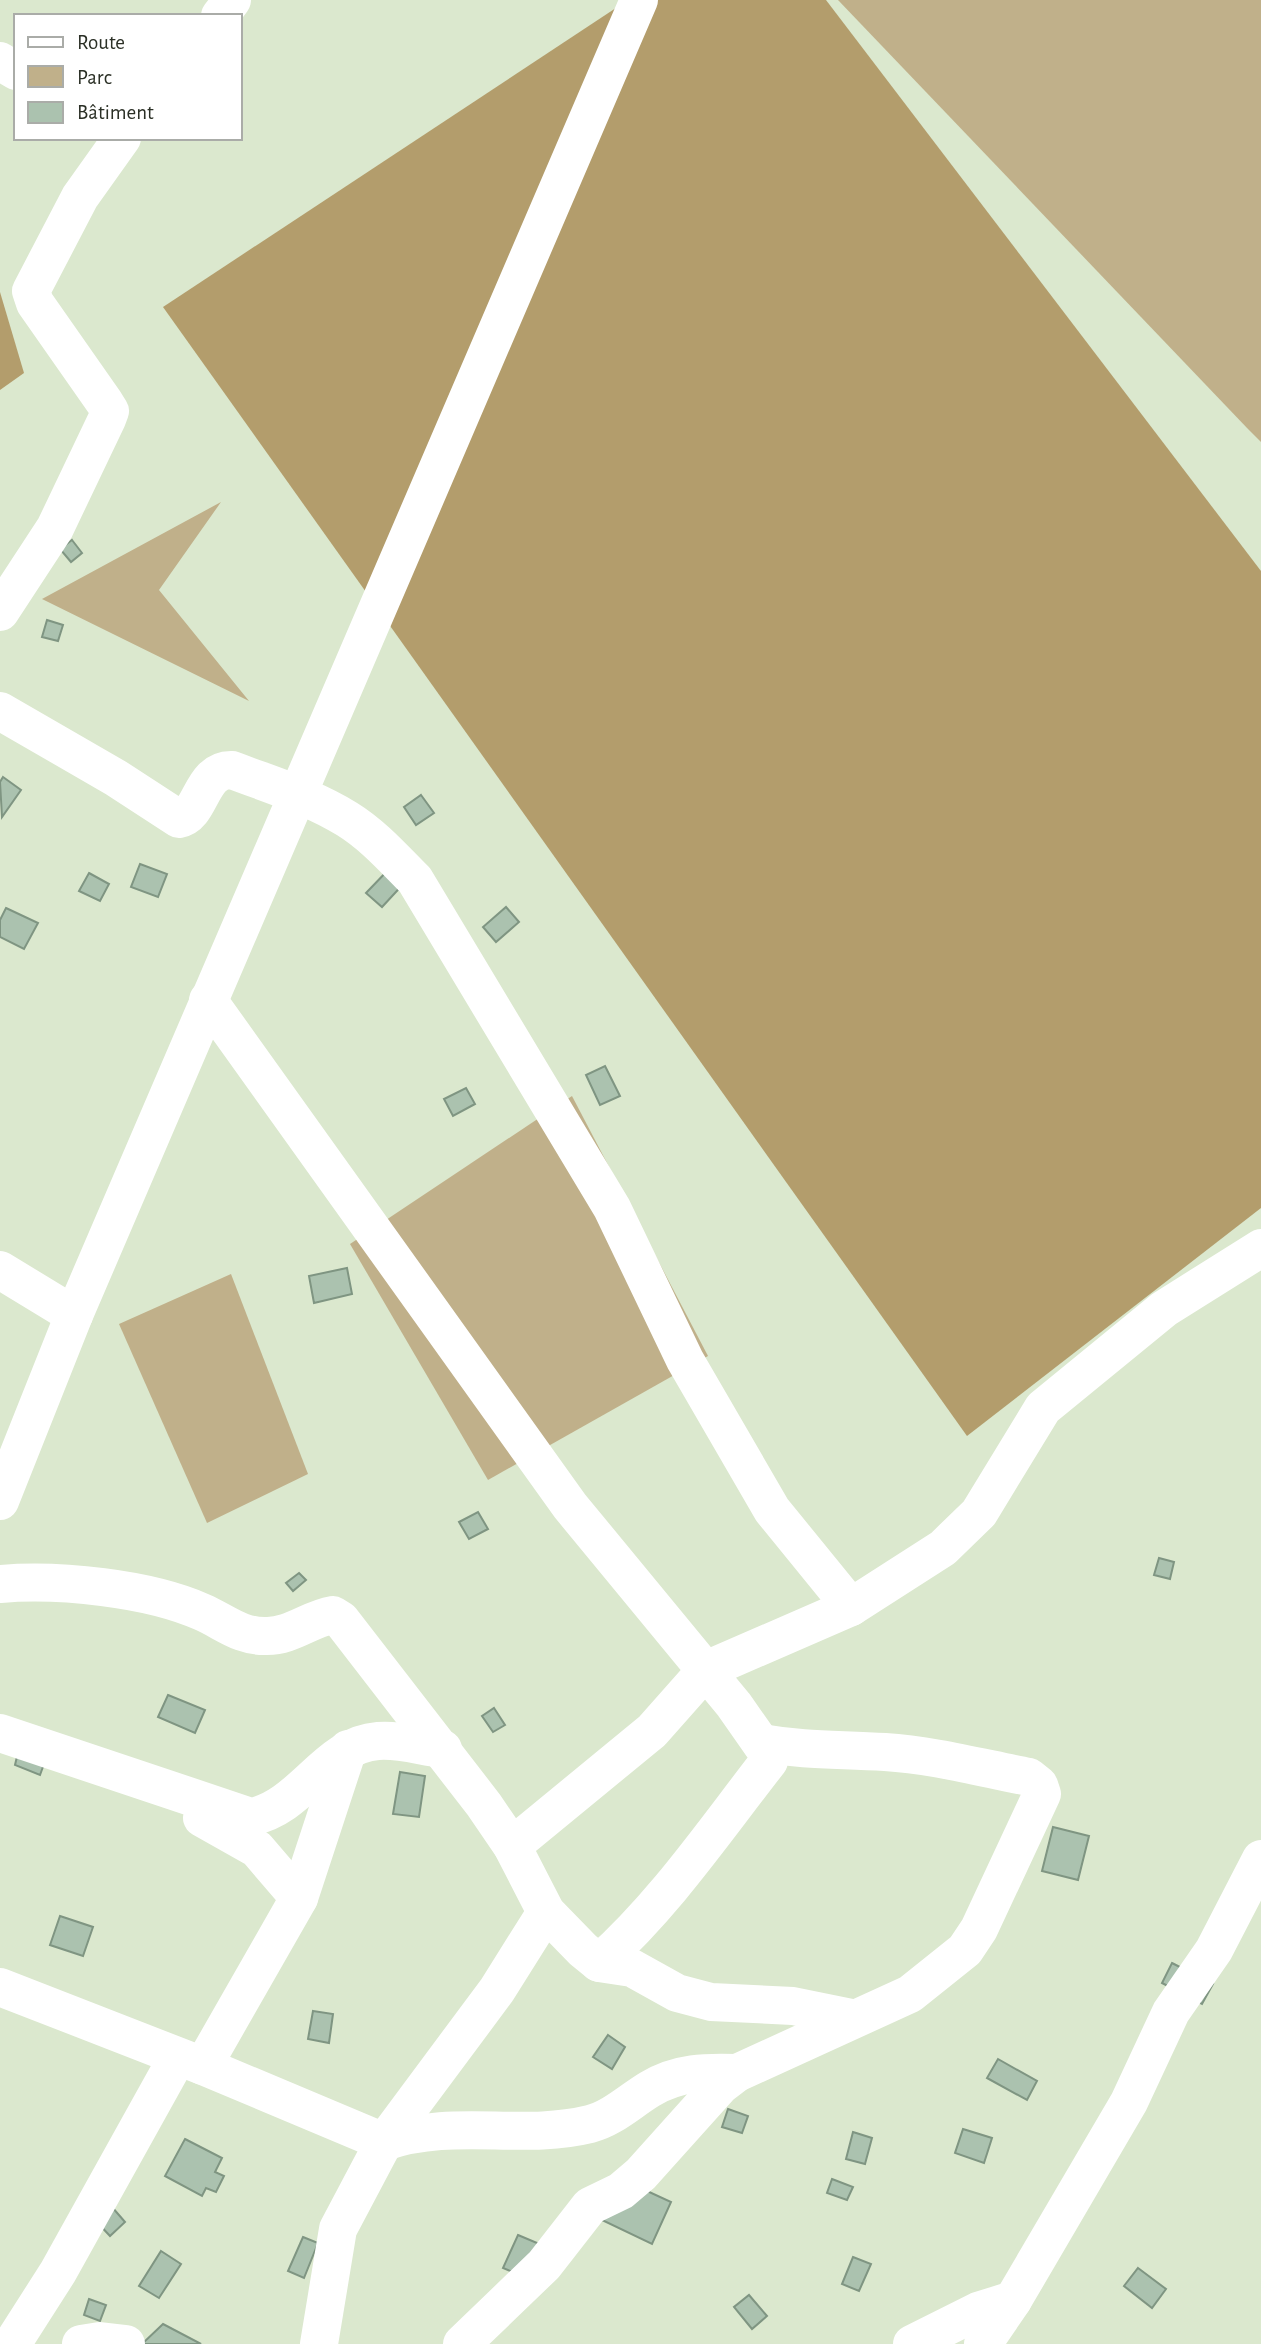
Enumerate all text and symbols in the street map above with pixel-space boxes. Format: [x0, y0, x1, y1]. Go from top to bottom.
legend [14, 14, 242, 140]
text: Route [77, 32, 125, 53]
text: Parc [77, 67, 112, 88]
text: Bâtiment [77, 102, 154, 123]

